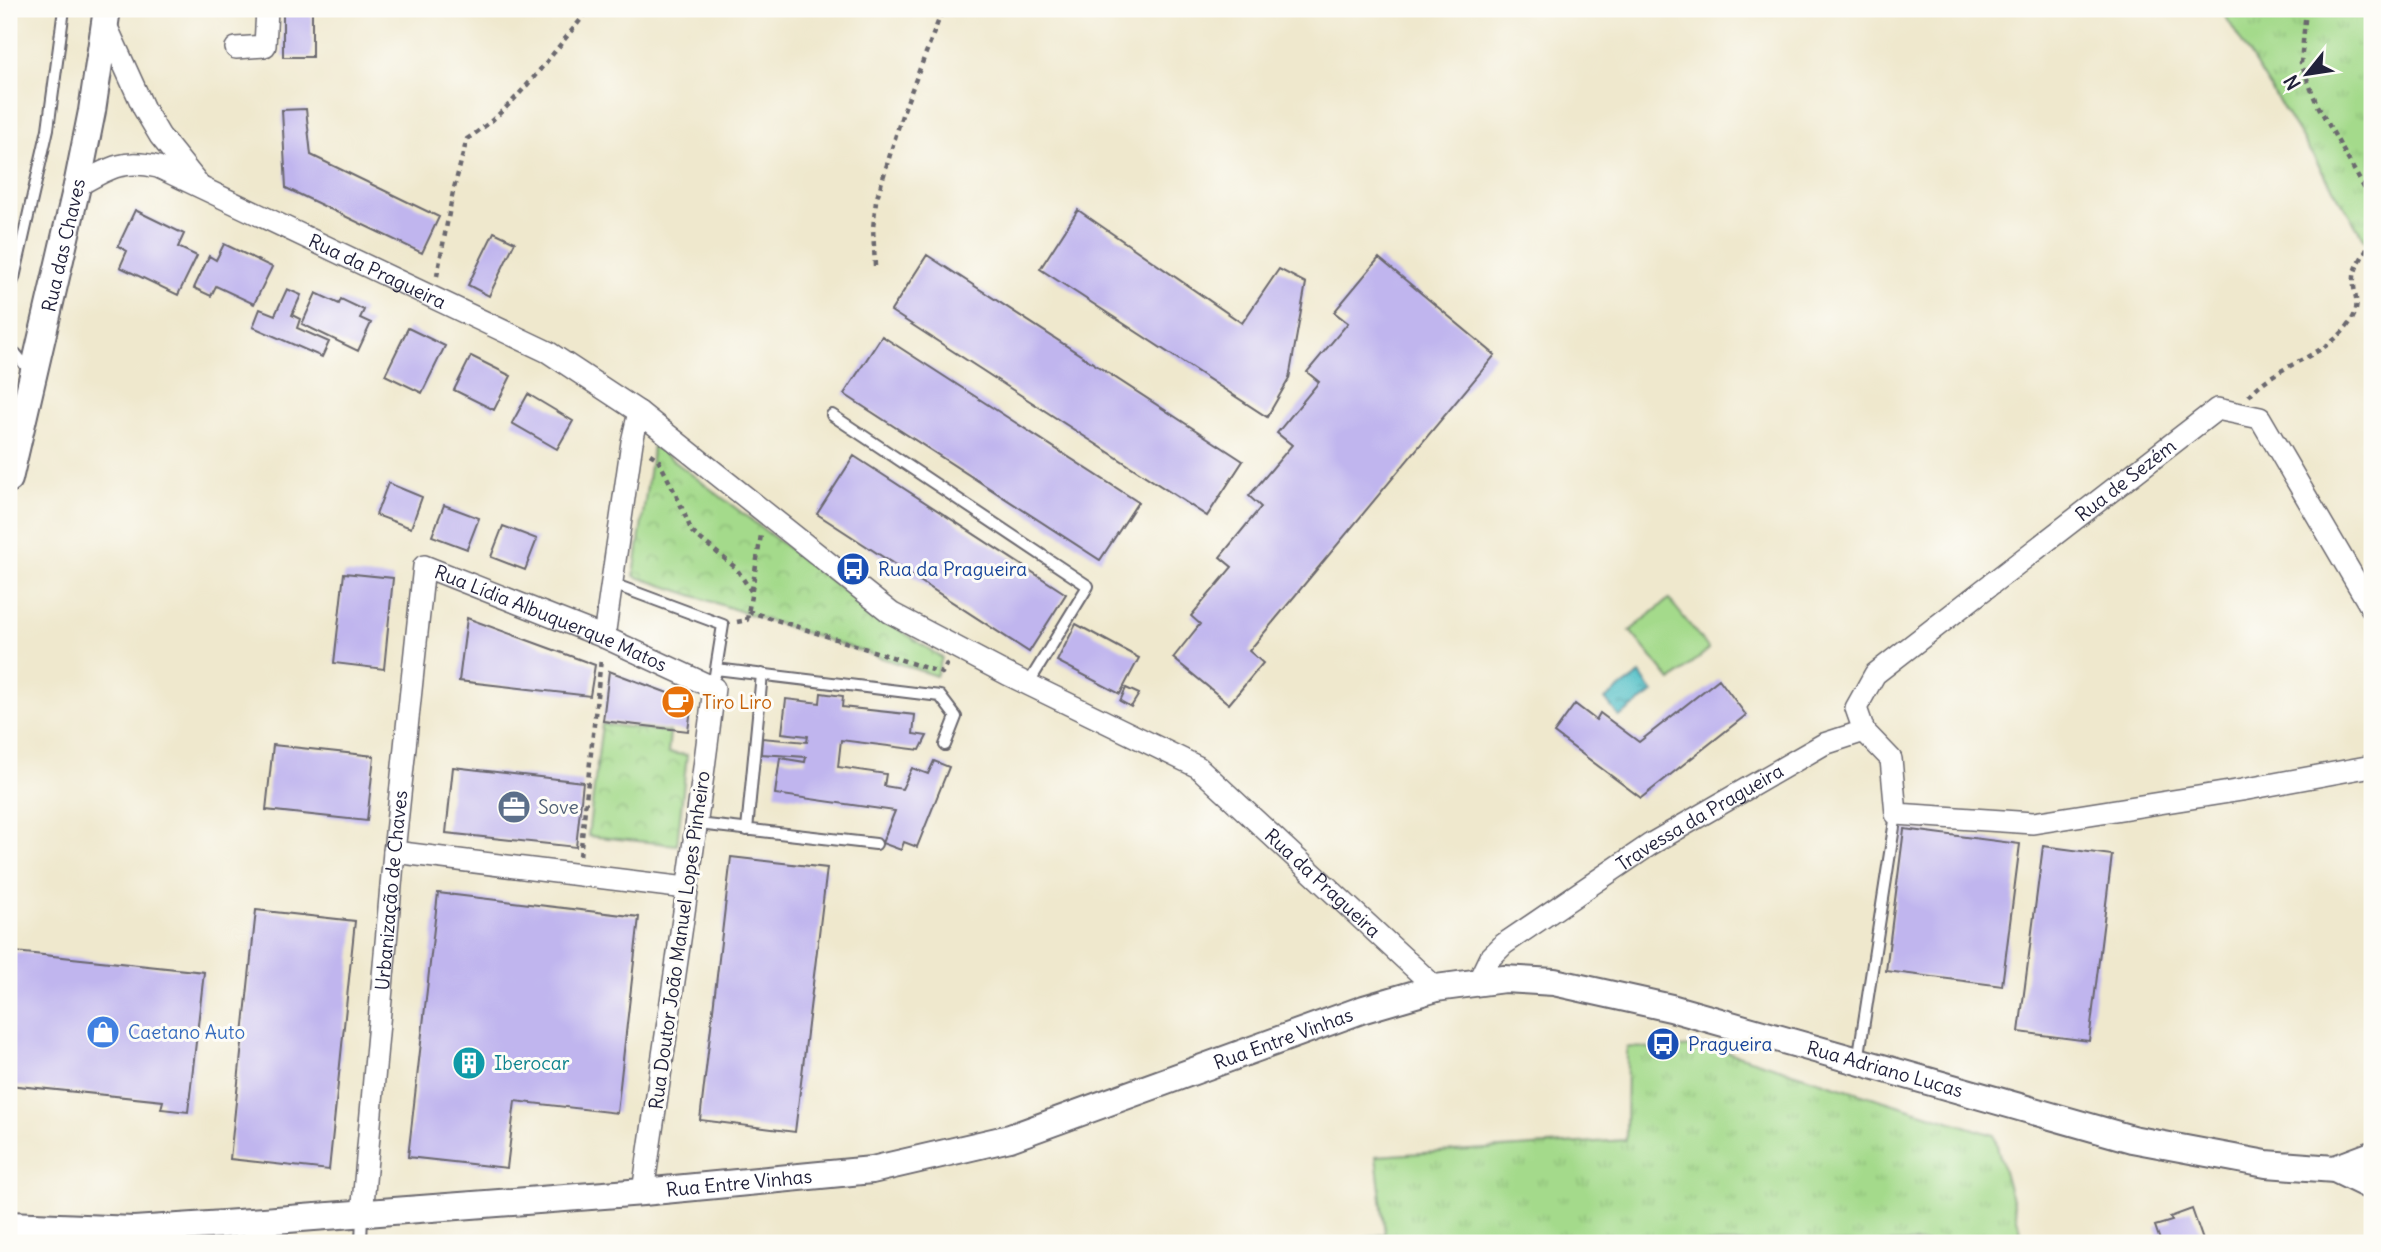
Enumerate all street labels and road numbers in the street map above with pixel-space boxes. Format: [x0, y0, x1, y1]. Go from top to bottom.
street label: Rua das Chaves [36, 177, 90, 314]
street label: Rua da Pragueira [305, 228, 450, 314]
street label: Rua de Sezém [2070, 434, 2180, 526]
street label: Rua Lídia Albuquerque Matos [431, 559, 671, 677]
street label: Travessa da Pragueira [1612, 758, 1787, 876]
street label: Rua Doutor João Manuel Lopes Pinheiro [643, 769, 715, 1111]
street label: Urbanização de Chaves [370, 789, 412, 991]
street label: Rua da Pragueira [1260, 823, 1386, 943]
street label: Rua Entre Vinhas [1210, 1002, 1356, 1075]
street label: Rua Adriano Lucas [1804, 1035, 1966, 1102]
street label: Rua Entre Vinhas [665, 1164, 813, 1202]

